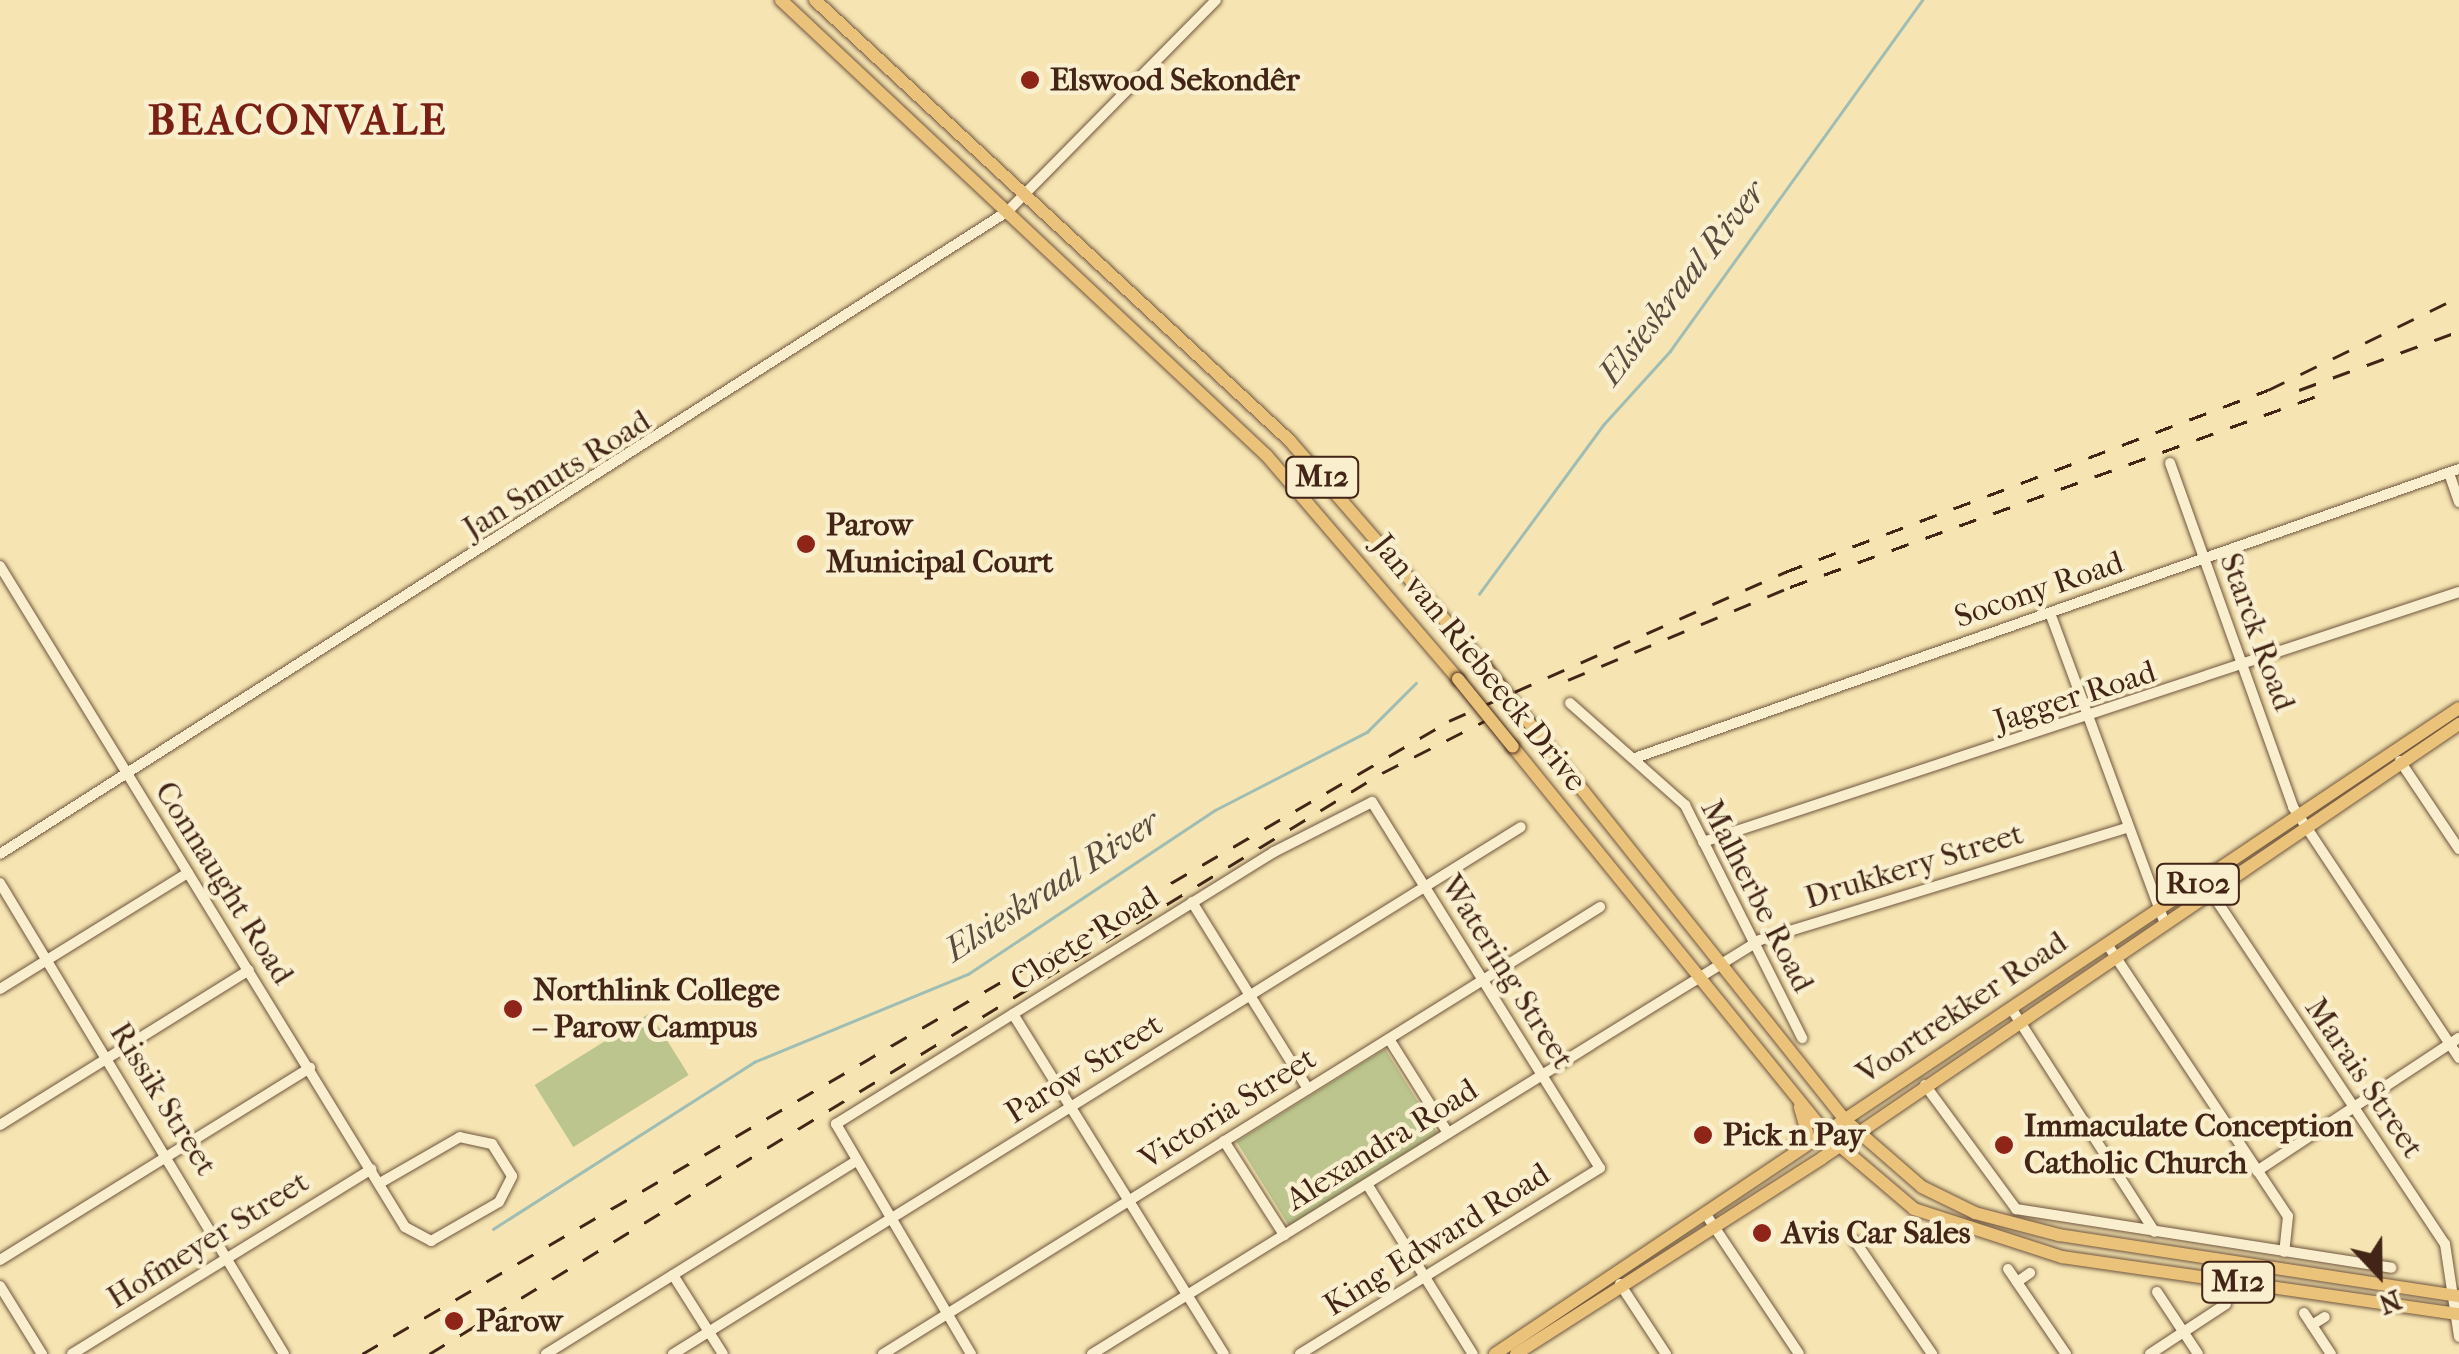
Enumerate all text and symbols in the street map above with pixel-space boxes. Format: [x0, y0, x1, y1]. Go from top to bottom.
place label: Elswood Sekondêr [1050, 61, 1300, 99]
marker: Elswood Sekondêr [1019, 69, 1041, 91]
district label: BEACONVALE [148, 96, 448, 146]
water label: Elsieskraal River [1589, 173, 1775, 393]
street label: Jan Smuts Road [456, 402, 658, 548]
road number: M12 [1284, 452, 1360, 502]
place label: Parow Municipal Court [826, 507, 1053, 582]
street label: Jan van Riebeeck Drive [1363, 527, 1595, 799]
marker: Parow Municipal Court [795, 533, 817, 555]
street label: Socony Road [1950, 543, 2128, 637]
street label: Starck Road [2211, 548, 2303, 716]
street label: Jagger Road [1989, 653, 2161, 741]
street label: Connaught Road [146, 775, 302, 991]
street label: Malherbe Road [1692, 793, 1822, 999]
water label: Elsieskraal River [937, 801, 1167, 971]
street label: Drukkery Street [1800, 815, 2028, 917]
road number: R102 [2156, 859, 2240, 909]
street label: Watering Street [1432, 868, 1582, 1076]
street label: Cloete Road [1004, 878, 1166, 1000]
street label: Voortrekker Road [1849, 923, 2075, 1093]
place label: Northlink College – Parow Campus [533, 972, 780, 1047]
street label: Marais Street [2296, 991, 2432, 1165]
marker: Northlink College – Parow Campus [502, 998, 524, 1020]
street label: Parow Street [998, 1006, 1170, 1132]
street label: Rissik Street [101, 1015, 225, 1183]
street label: Victoria Street [1133, 1040, 1323, 1178]
street label: Alexandra Road [1279, 1071, 1485, 1219]
place label: Immaculate Conception Catholic Church [2024, 1108, 2353, 1183]
place label: Pick n Pay [1723, 1116, 1865, 1154]
marker: Pick n Pay [1692, 1124, 1714, 1146]
marker: Immaculate Conception Catholic Church [1993, 1134, 2015, 1156]
street label: King Edward Road [1317, 1155, 1557, 1325]
street label: Hofmeyer Street [100, 1163, 316, 1317]
place label: Avis Car Sales [1782, 1214, 1971, 1252]
marker: Avis Car Sales [1751, 1222, 1773, 1244]
north arrow [2329, 1224, 2429, 1324]
road number: M12 [2200, 1257, 2276, 1307]
text: N [2374, 1283, 2406, 1322]
place label: Parow [476, 1302, 563, 1340]
marker: Parow [441, 1308, 467, 1334]

